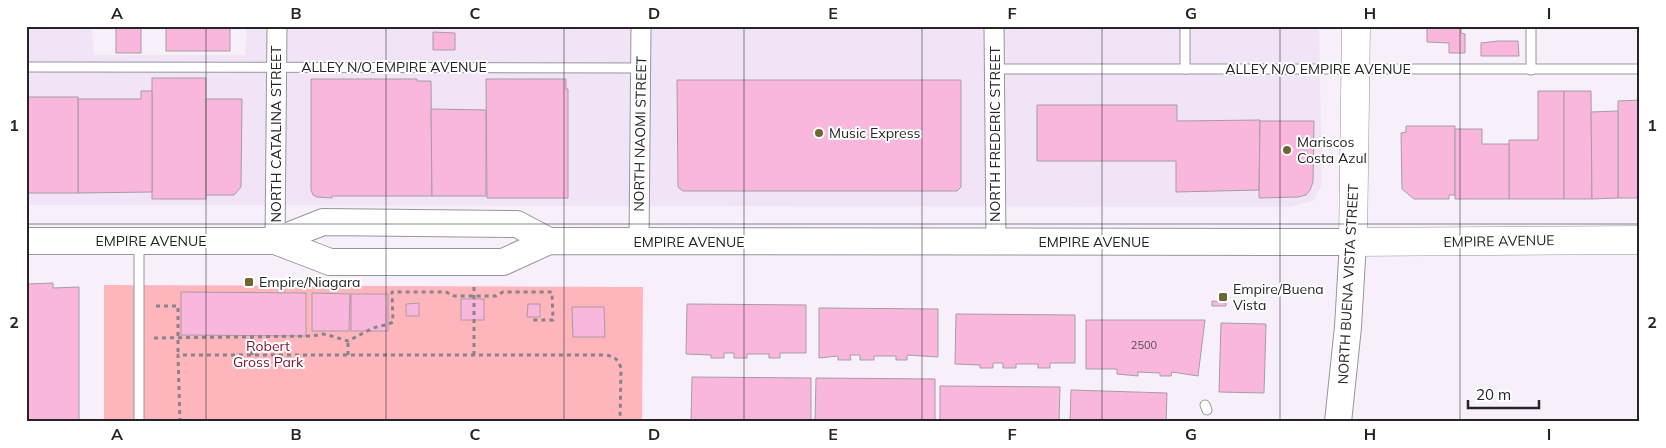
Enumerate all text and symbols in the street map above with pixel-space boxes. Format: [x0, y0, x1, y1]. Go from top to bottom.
text: A [111, 3, 123, 23]
text: B [290, 3, 302, 23]
text: C [470, 3, 481, 23]
text: D [648, 3, 660, 23]
text: E [828, 3, 838, 23]
text: F [1007, 3, 1017, 23]
text: G [1185, 3, 1197, 23]
text: H [1364, 3, 1376, 23]
text: I [1547, 3, 1551, 23]
street label: NORTH CATALINA STREET [267, 45, 285, 222]
street label: NORTH FREDERIC STREET [986, 46, 1004, 222]
street label: NORTH NAOMI STREET [630, 56, 650, 212]
street label: ALLEY N/O EMPIRE AVENUE [301, 58, 487, 76]
street label: ALLEY N/O EMPIRE AVENUE [1225, 60, 1411, 78]
text: 1 [9, 115, 19, 135]
text: 1 [1647, 115, 1657, 135]
place label: Music Express [829, 124, 921, 142]
marker: Music Express [813, 127, 825, 139]
place label: Mariscos Costa Azul [1297, 133, 1367, 167]
marker: Mariscos Costa Azul [1281, 144, 1293, 156]
street label: NORTH BUENA VISTA STREET [1334, 183, 1362, 385]
street label: EMPIRE AVENUE [1443, 231, 1555, 251]
street label: EMPIRE AVENUE [96, 232, 207, 250]
street label: EMPIRE AVENUE [634, 233, 745, 251]
street label: EMPIRE AVENUE [1039, 233, 1150, 251]
place label: Empire/Niagara [259, 273, 360, 291]
marker: Empire/Niagara [243, 276, 255, 288]
place label: Empire/Buena Vista [1233, 280, 1324, 314]
marker: Empire/Buena Vista [1217, 291, 1229, 303]
text: 2 [9, 312, 19, 332]
text: 2 [1647, 312, 1657, 332]
park label: Robert Gross Park [233, 337, 304, 371]
house number: 2500 [1131, 338, 1158, 352]
scale bar [1468, 378, 1540, 410]
text: 20 m [1476, 385, 1511, 404]
text: A [111, 424, 123, 444]
text: B [290, 424, 302, 444]
text: C [470, 424, 481, 444]
text: D [648, 424, 660, 444]
text: E [828, 424, 838, 444]
text: F [1007, 424, 1017, 444]
text: G [1185, 424, 1197, 444]
text: H [1364, 424, 1376, 444]
text: I [1547, 424, 1551, 444]

